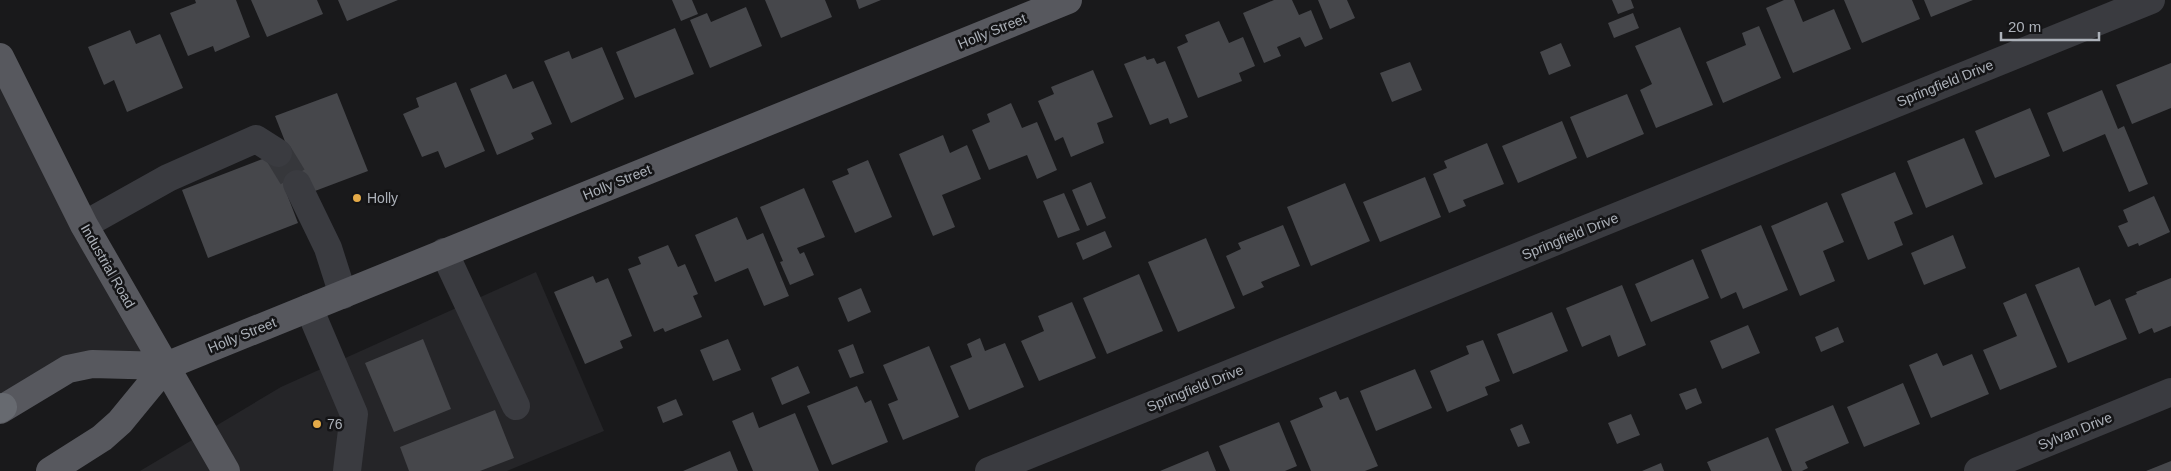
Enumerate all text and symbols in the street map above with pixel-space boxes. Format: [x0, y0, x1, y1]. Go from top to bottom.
street label: Holly Street [955, 10, 1029, 52]
scale bar [2001, 10, 2098, 42]
text: 20 m [2008, 18, 2041, 35]
street label: Springfield Drive [1894, 56, 1996, 110]
street label: Holly Street [580, 161, 654, 203]
place label: Holly [367, 190, 398, 206]
marker: Holly [351, 192, 363, 204]
street label: Springfield Drive [1519, 209, 1621, 263]
street label: Industrial Road [78, 221, 138, 311]
street label: Holly Street [205, 314, 279, 356]
street label: Springfield Drive [1144, 361, 1246, 415]
street label: Sylvan Drive [2036, 409, 2115, 453]
place label: 76 [327, 416, 343, 432]
marker: 76 [311, 418, 323, 430]

